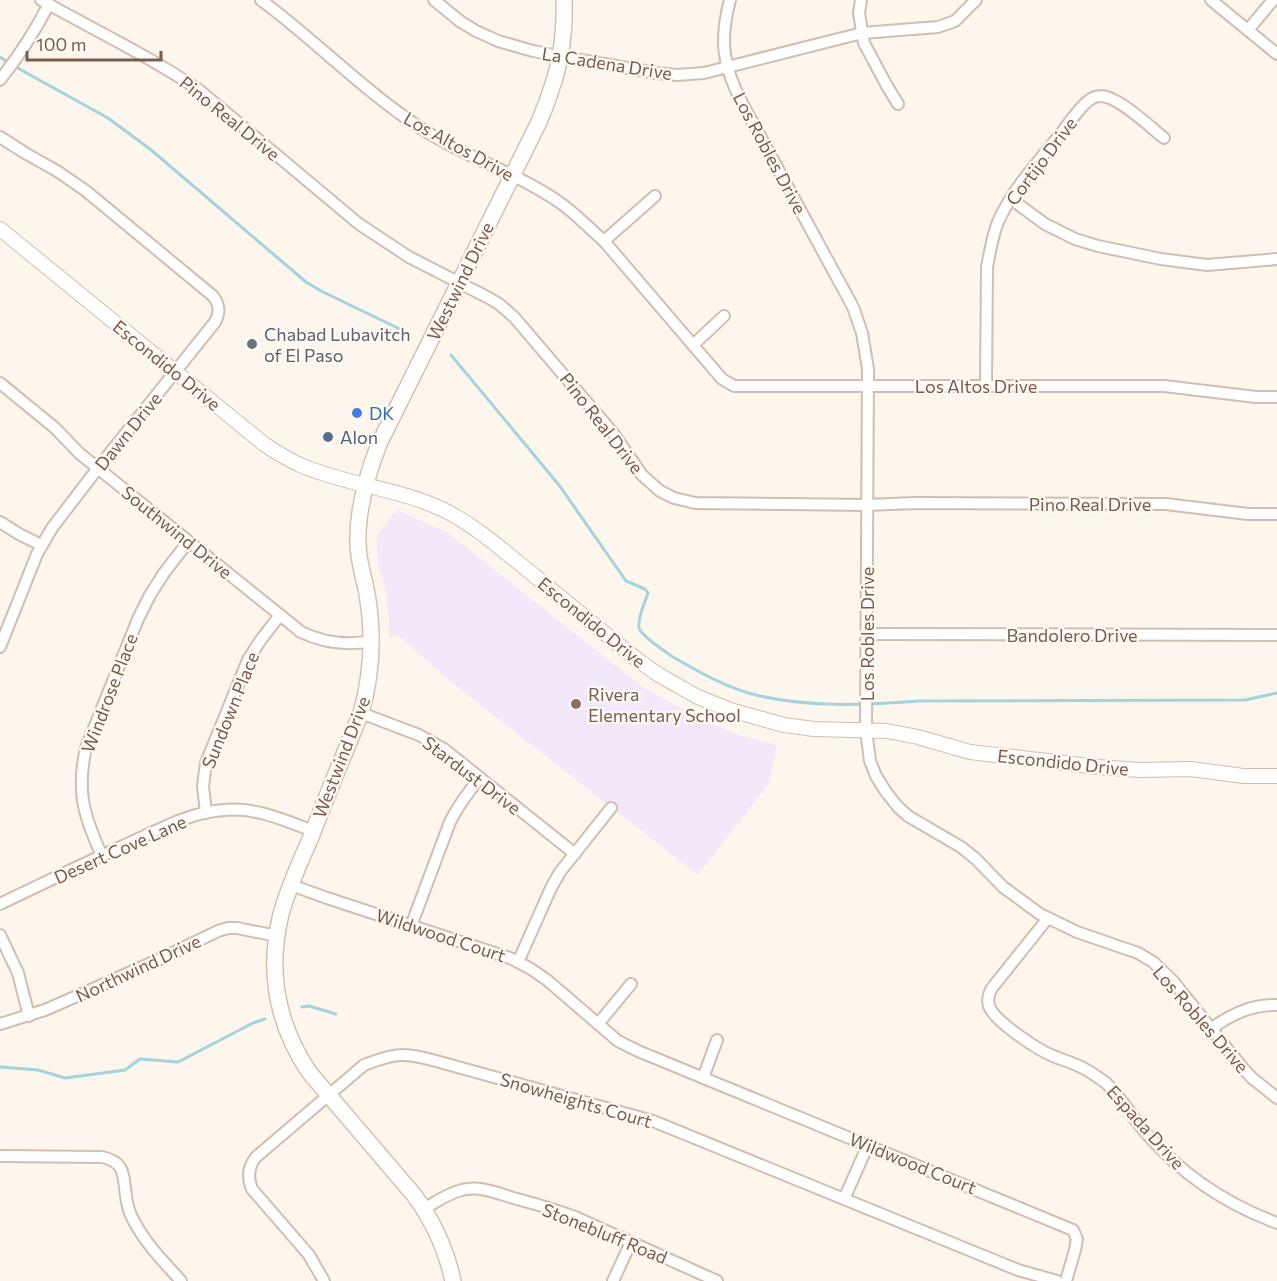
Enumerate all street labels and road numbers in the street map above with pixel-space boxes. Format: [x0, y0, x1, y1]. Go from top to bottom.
street label: La Cadena Drive [540, 42, 674, 84]
street label: Pino Real Drive [176, 71, 284, 165]
street label: Los Robles Drive [729, 88, 811, 218]
street label: Los Altos Drive [400, 107, 518, 185]
street label: Cortijo Drive [1001, 113, 1081, 209]
street label: Westwind Drive [422, 218, 498, 344]
street label: Escondido Drive [109, 315, 225, 415]
street label: Pino Real Drive [556, 368, 648, 478]
street label: Los Altos Drive [915, 375, 1037, 397]
street label: Dawn Drive [90, 388, 166, 474]
street label: Southwind Drive [117, 481, 237, 583]
street label: Pino Real Drive [1029, 493, 1151, 515]
street label: Los Robles Drive [856, 567, 878, 701]
street label: Escondido Drive [534, 572, 650, 672]
street label: Bandolero Drive [1006, 624, 1138, 646]
street label: Windrose Place [76, 630, 142, 756]
street label: Sundown Place [197, 649, 263, 771]
street label: Westwind Drive [308, 693, 374, 821]
street label: Stardust Drive [419, 731, 525, 819]
street label: Escondido Drive [996, 744, 1130, 780]
street label: Desert Cove Lane [50, 810, 190, 888]
street label: Wildwood Court [373, 904, 509, 966]
street label: Northwind Drive [72, 929, 204, 1007]
street label: Los Robles Drive [1149, 961, 1253, 1077]
street label: Snowheights Court [498, 1068, 654, 1132]
street label: Espada Drive [1102, 1080, 1190, 1174]
street label: Wildwood Court [846, 1127, 980, 1199]
street label: Stonebluff Road [539, 1198, 671, 1268]

